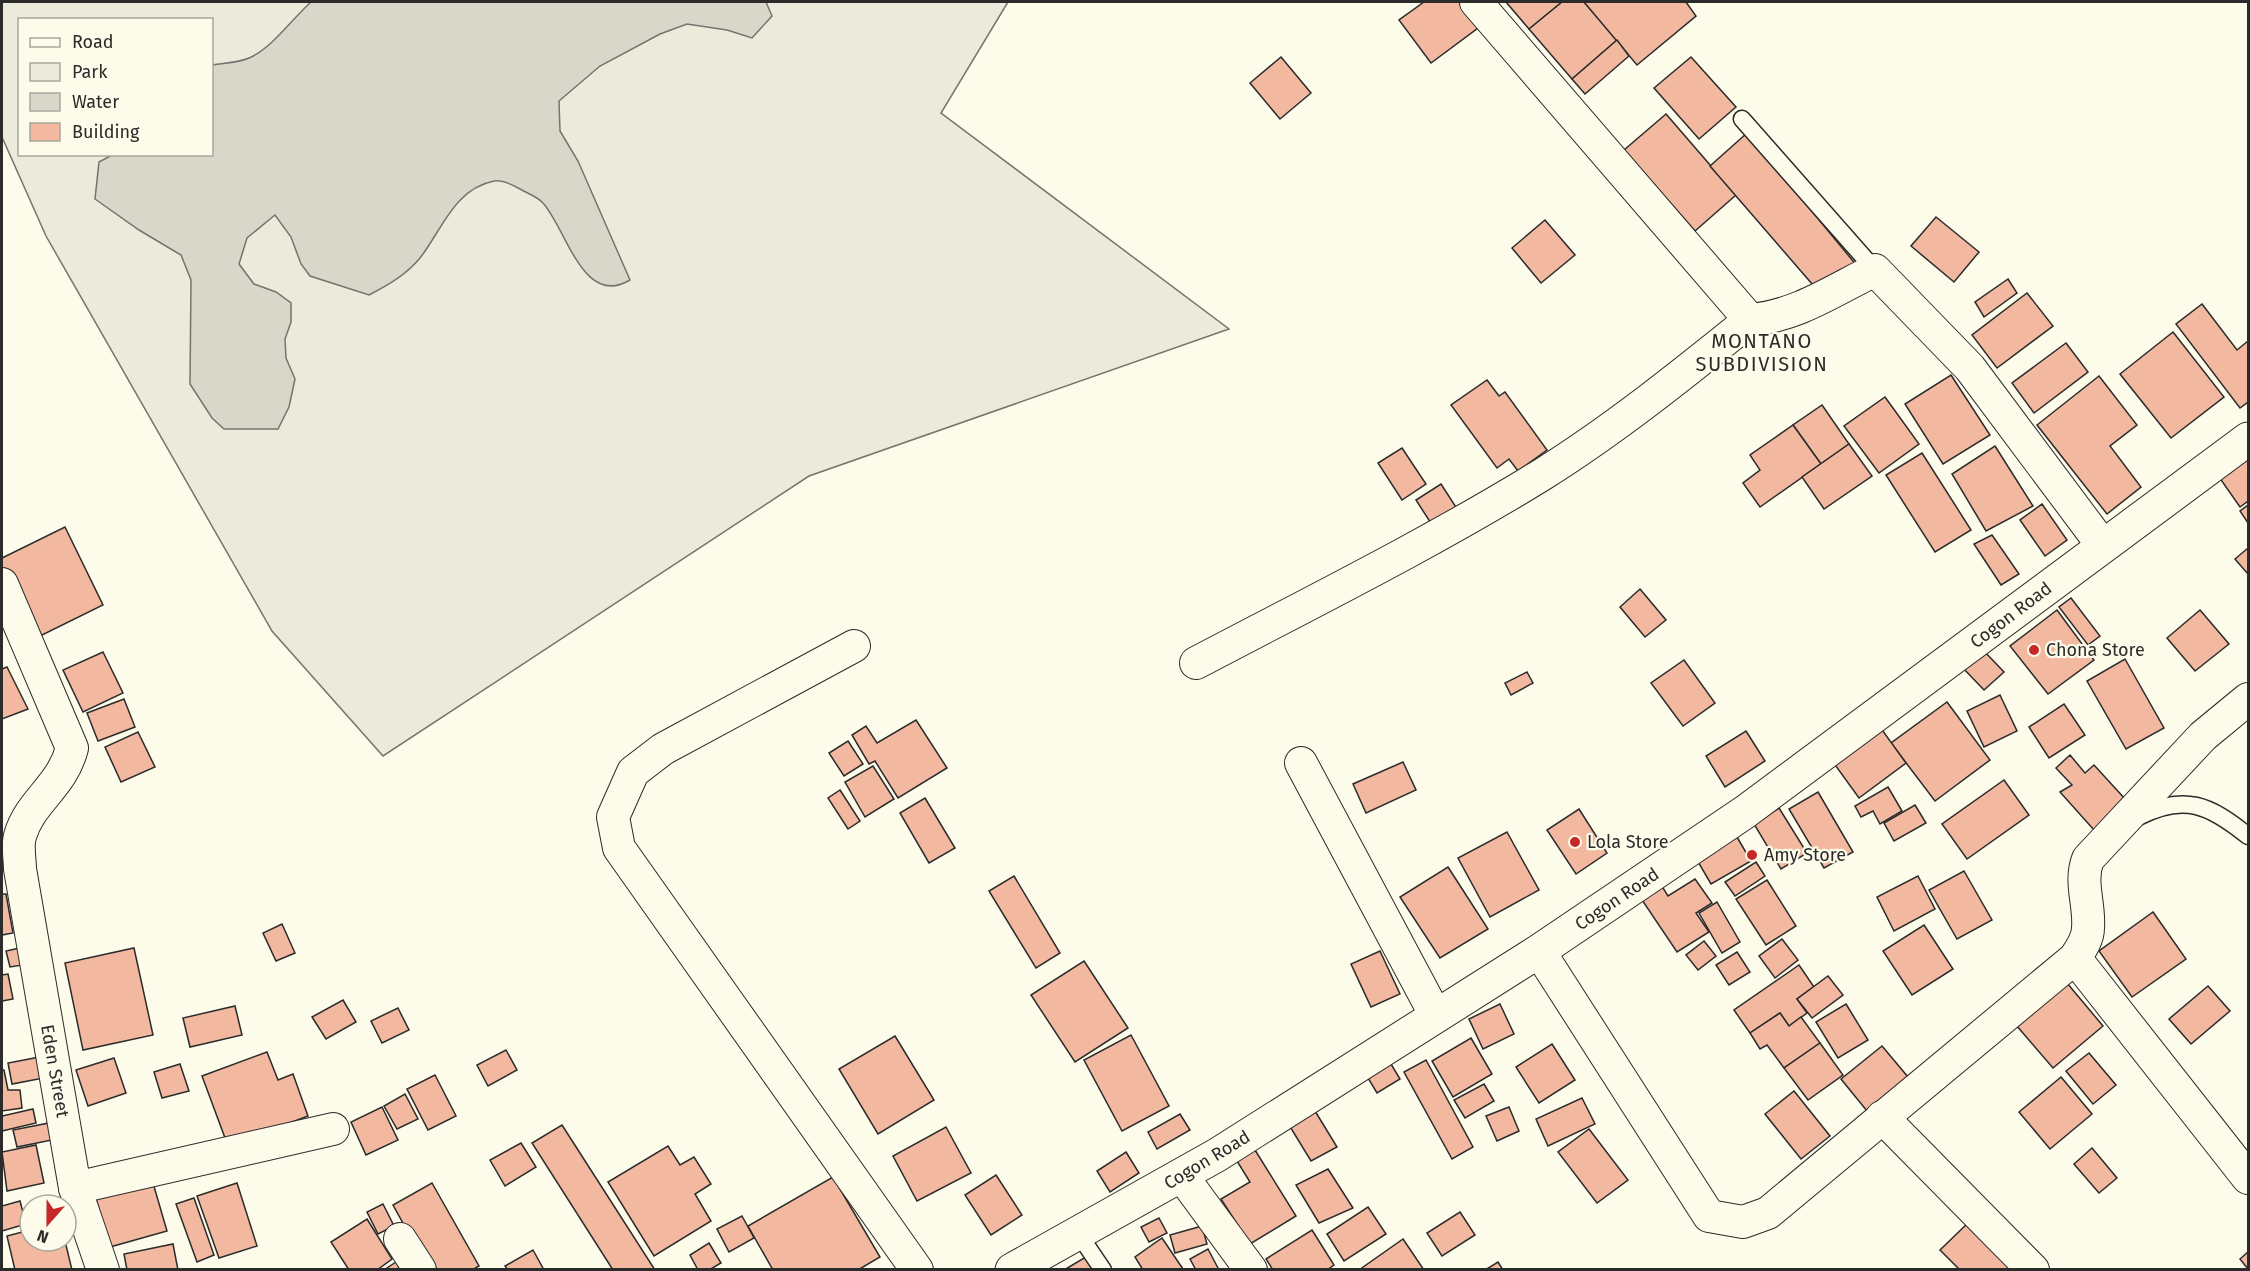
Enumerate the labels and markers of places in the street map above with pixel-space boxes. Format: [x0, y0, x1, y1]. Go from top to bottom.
place label: Chona Store [2046, 639, 2145, 661]
marker: Chona Store [2027, 643, 2041, 657]
place label: Lola Store [1587, 831, 1669, 853]
marker: Lola Store [1568, 835, 1582, 849]
place label: Amy Store [1764, 844, 1846, 866]
marker: Amy Store [1745, 848, 1759, 862]

